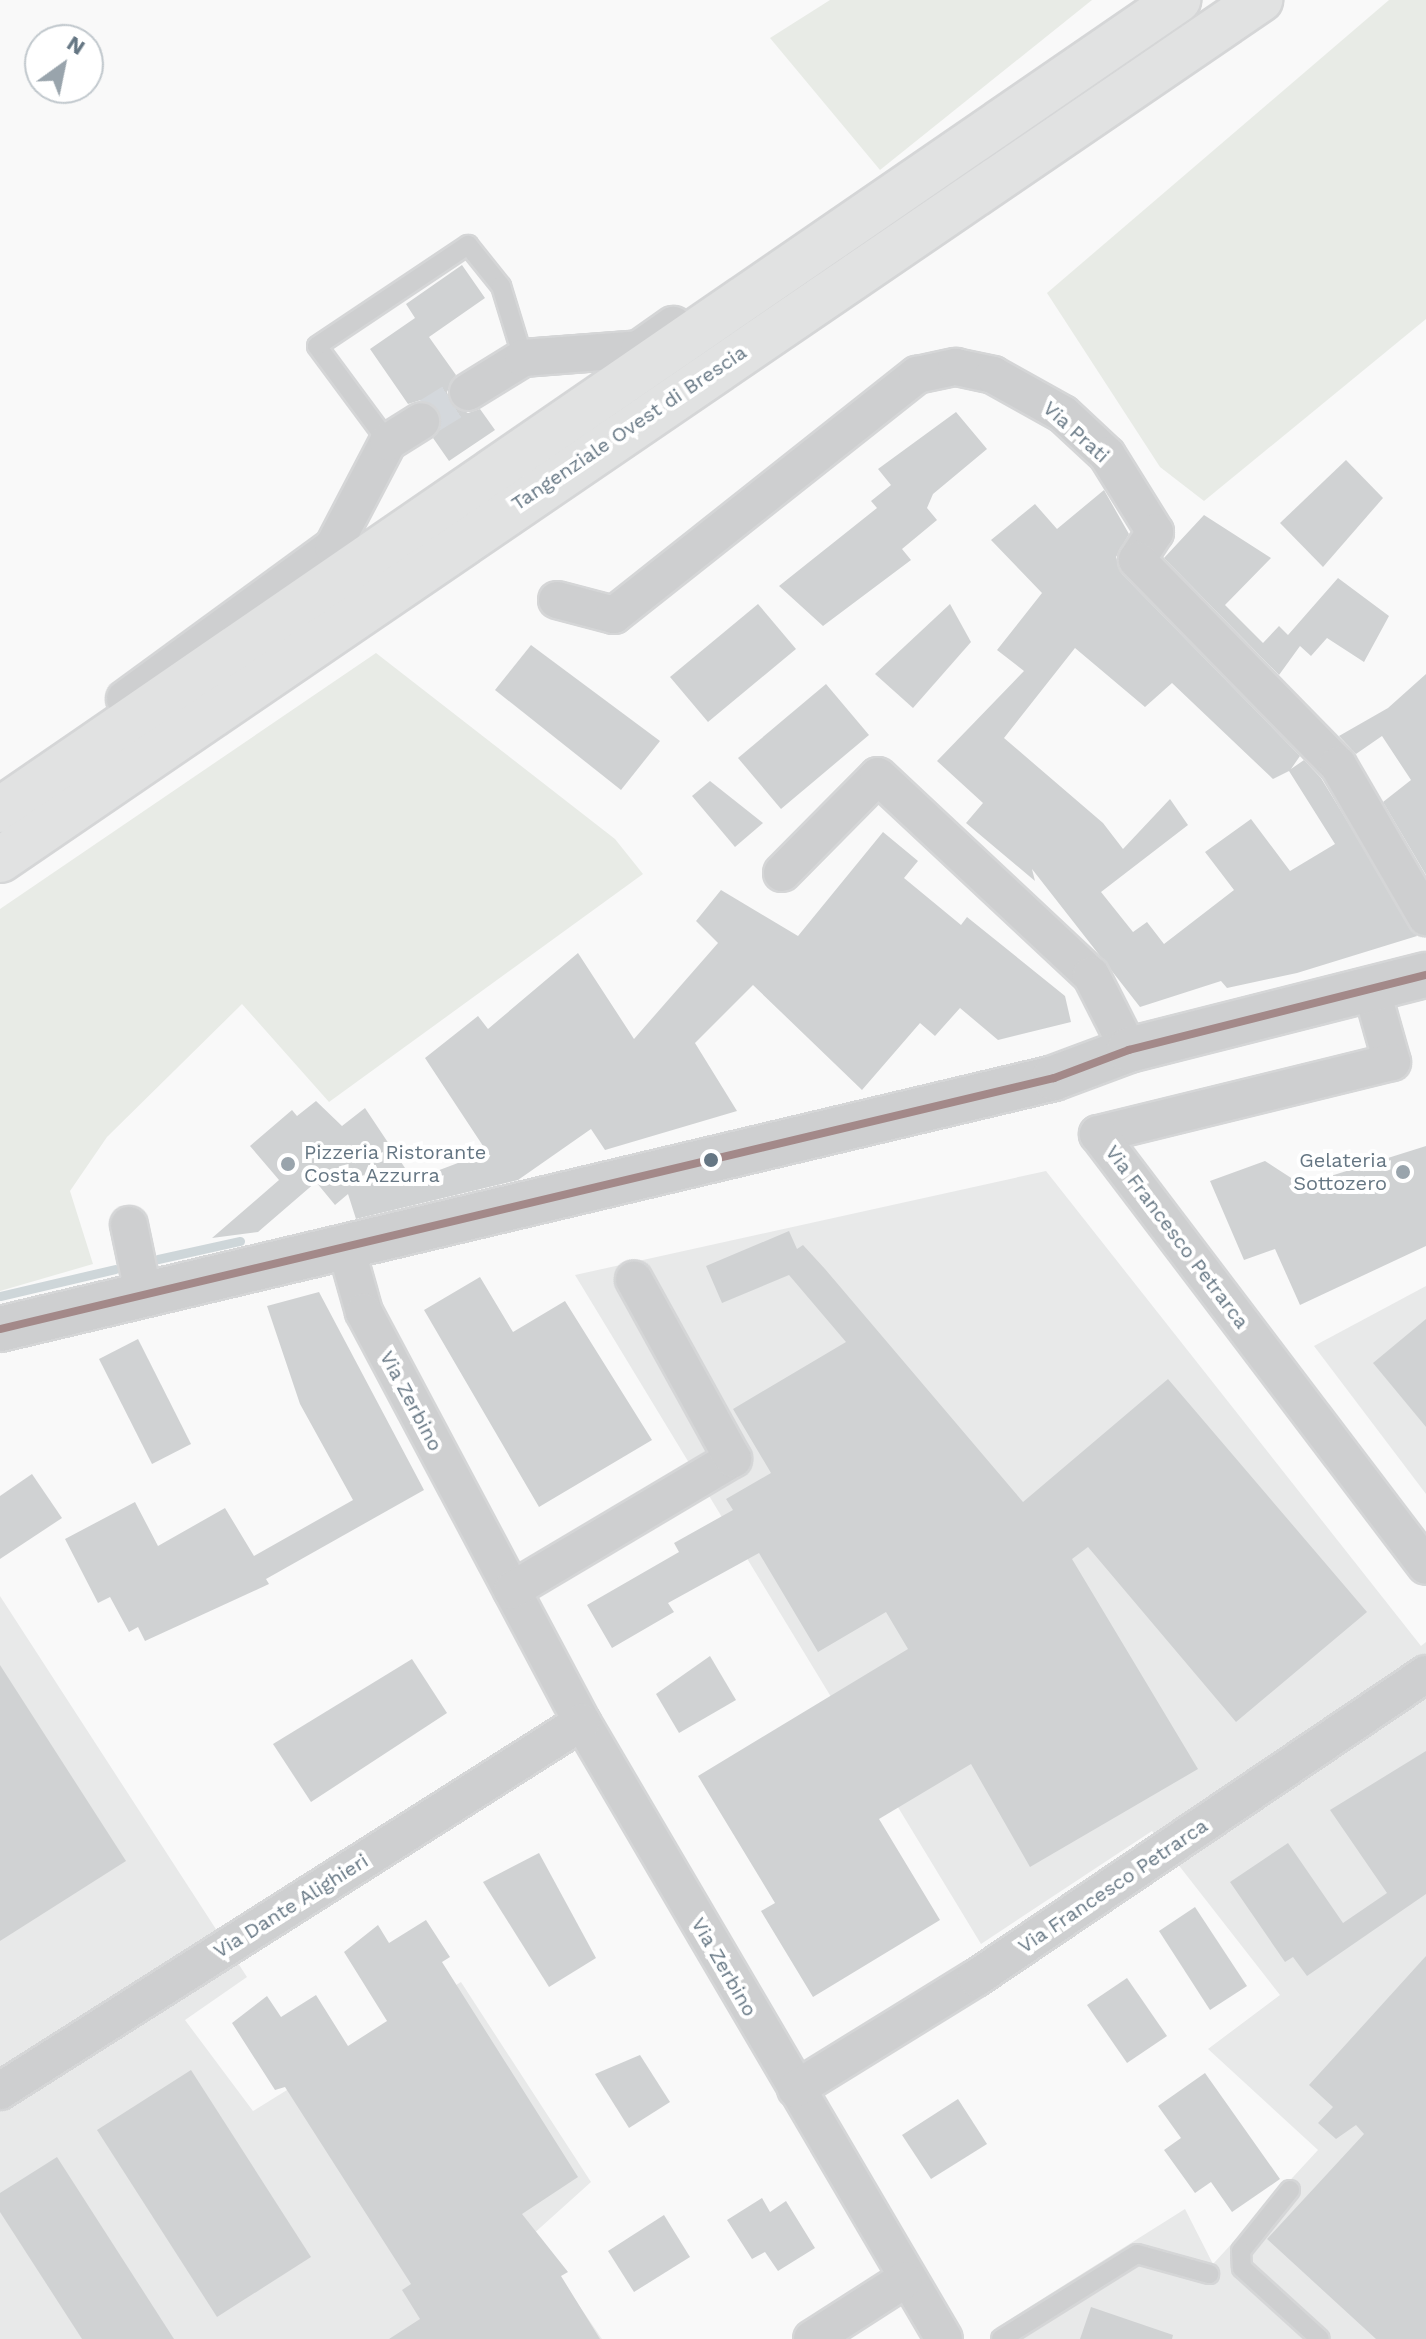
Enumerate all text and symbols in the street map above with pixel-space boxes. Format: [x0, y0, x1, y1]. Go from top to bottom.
north arrow [24, 24, 104, 104]
text: N [63, 30, 90, 60]
street label: Tangenziale Ovest di Brescia [507, 340, 751, 516]
street label: Via Prati [1038, 396, 1114, 468]
place label: Pizzeria Ristorante Costa Azzurra [304, 1140, 487, 1187]
street label: Via Francesco Petrarca [1100, 1140, 1254, 1334]
place label: Gelateria Sottozero [1293, 1148, 1387, 1195]
unlabelled marker [703, 1152, 719, 1168]
marker: Pizzeria Ristorante Costa Azzurra [279, 1155, 297, 1173]
marker: Gelateria Sottozero [1394, 1163, 1412, 1181]
street label: Via Zerbino [374, 1347, 448, 1455]
street label: Via Francesco Petrarca [1013, 1813, 1213, 1959]
street label: Via Dante Alighieri [209, 1848, 373, 1964]
street label: Via Zerbino [686, 1913, 762, 2021]

